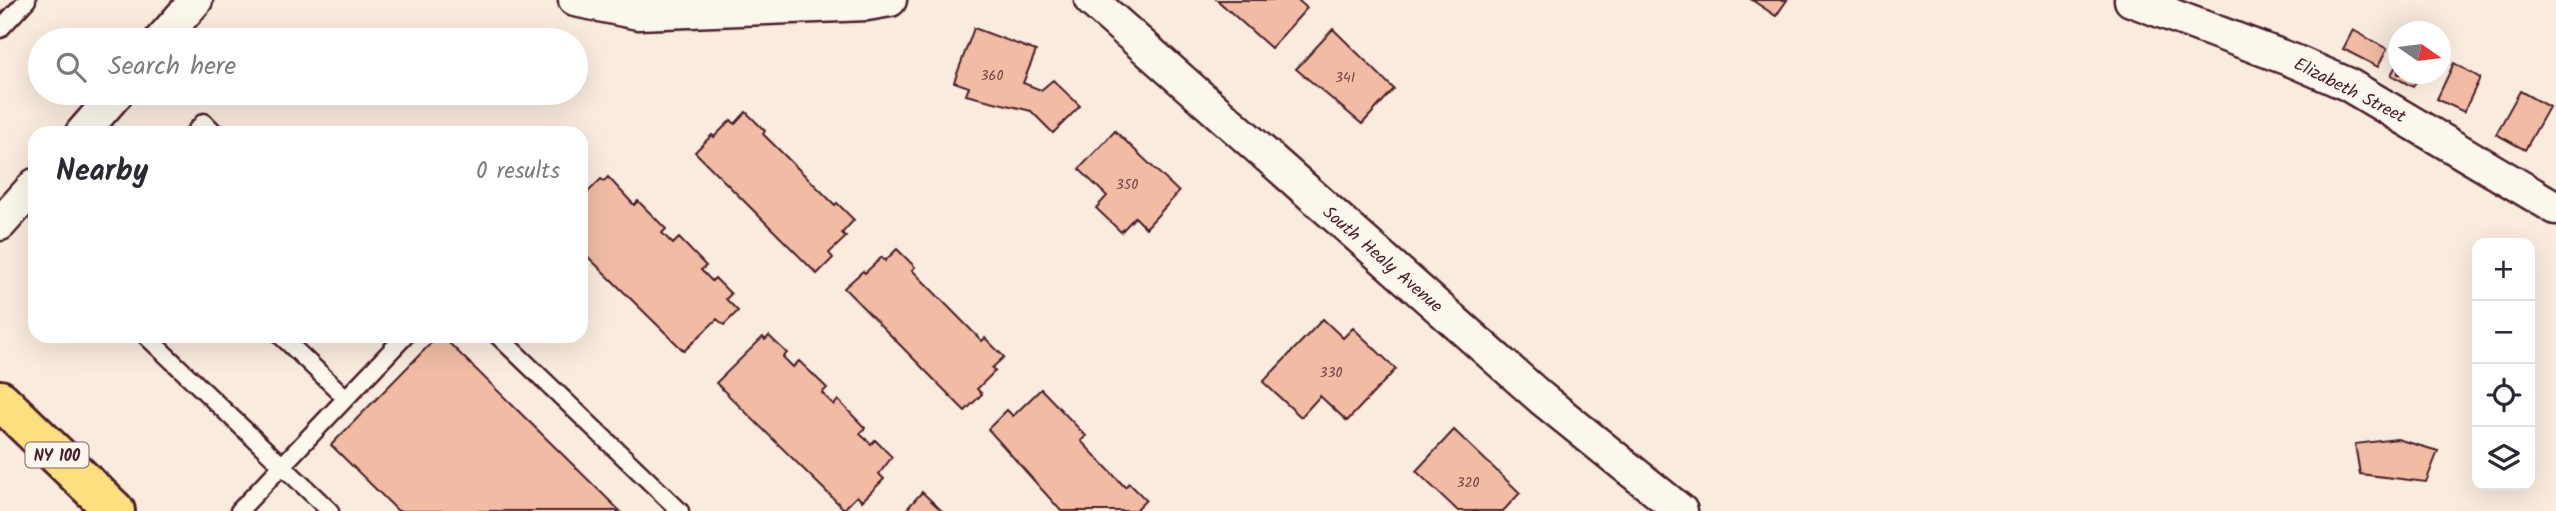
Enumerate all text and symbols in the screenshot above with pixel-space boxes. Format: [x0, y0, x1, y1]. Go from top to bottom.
north arrow [2388, 21, 2451, 84]
search box [28, 28, 588, 105]
text: Search here [108, 46, 236, 88]
icon: search [52, 48, 90, 86]
street label: Elizabeth Street [2288, 51, 2411, 133]
house number: 360 [981, 65, 1003, 87]
house number: 341 [1335, 67, 1355, 89]
text: Nearby [56, 148, 148, 196]
text: 0 results [476, 154, 560, 190]
house number: 350 [1116, 174, 1138, 196]
street label: South Healy Avenue [1315, 199, 1449, 321]
map controls [2472, 238, 2535, 490]
button: + [2472, 238, 2535, 301]
button: − [2472, 301, 2535, 364]
house number: 330 [1320, 362, 1343, 384]
button: locate [2472, 364, 2535, 427]
button: layers [2472, 427, 2535, 490]
road number: NY 100 [25, 442, 88, 468]
house number: 320 [1456, 472, 1480, 494]

